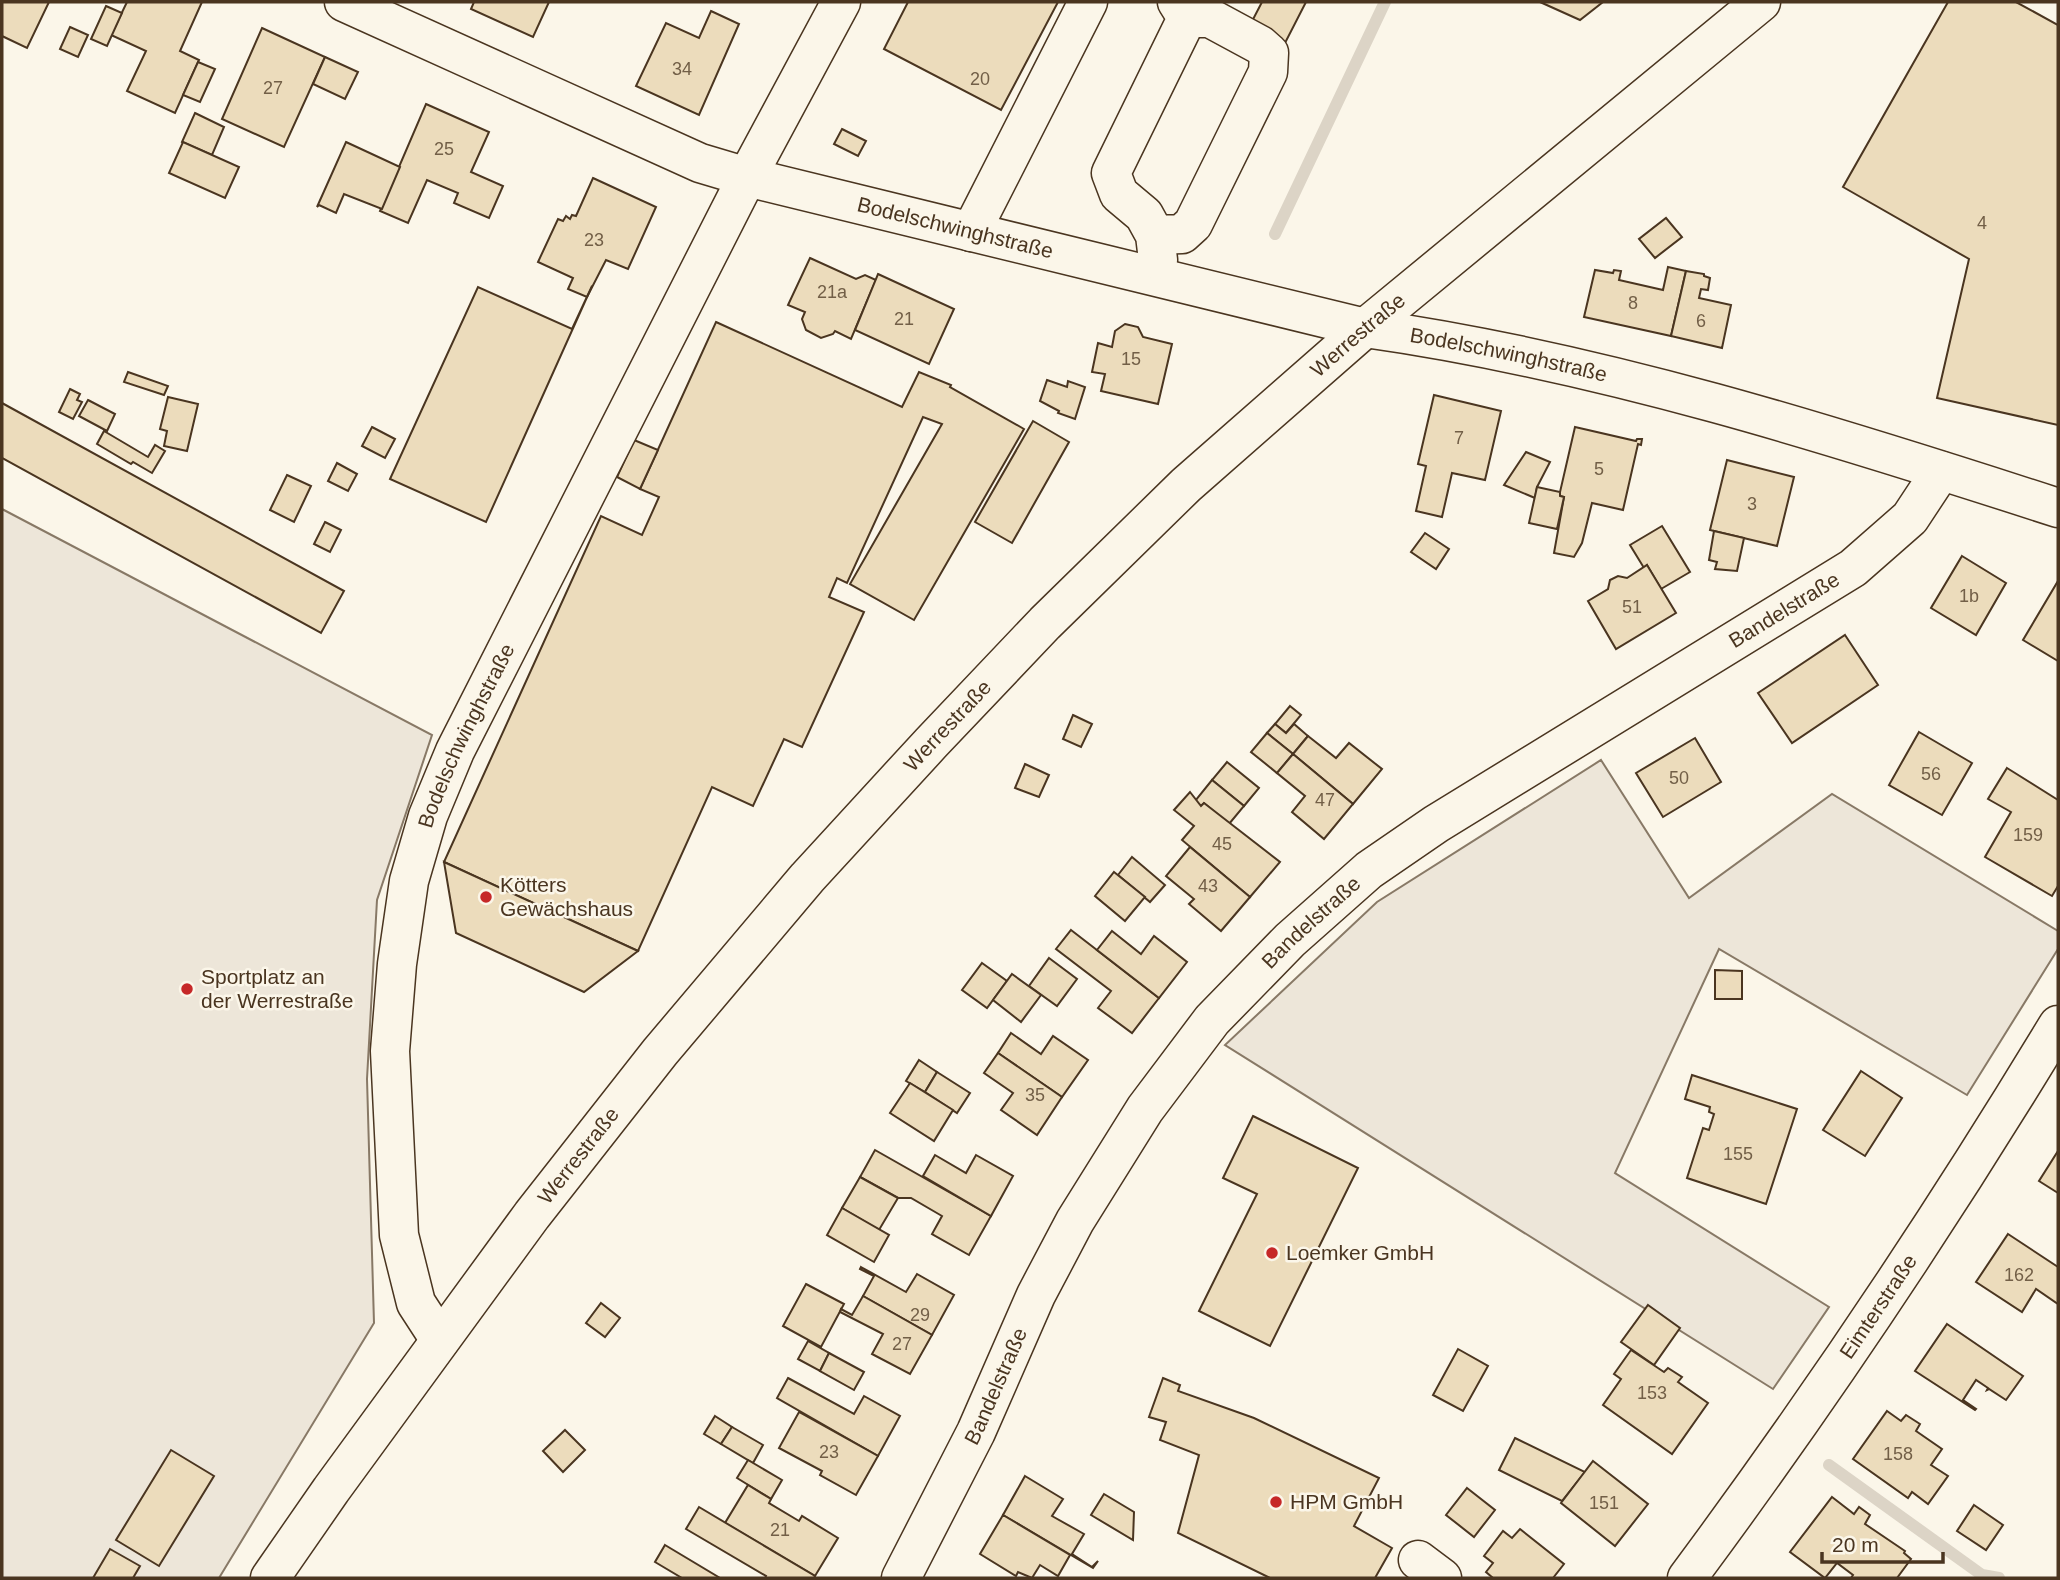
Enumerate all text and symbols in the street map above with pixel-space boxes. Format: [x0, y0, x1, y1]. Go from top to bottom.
house number: 34 [672, 59, 692, 79]
house number: 20 [970, 69, 990, 89]
house number: 27 [263, 78, 283, 98]
house number: 25 [434, 139, 454, 159]
street label: Bodelschwinghstraße [855, 192, 1056, 262]
house number: 4 [1977, 213, 1987, 233]
house number: 23 [584, 230, 604, 250]
house number: 21a [817, 282, 848, 302]
street label: Werrestraße [1306, 288, 1409, 381]
house number: 8 [1628, 293, 1638, 313]
house number: 21 [894, 309, 914, 329]
house number: 6 [1696, 311, 1706, 331]
street label: Bodelschwinghstraße [1408, 323, 1610, 386]
house number: 15 [1121, 349, 1141, 369]
house number: 7 [1454, 428, 1464, 448]
house number: 5 [1594, 459, 1604, 479]
house number: 3 [1747, 494, 1757, 514]
street label: Bandelstraße [1725, 567, 1843, 652]
house number: 1b [1959, 586, 1979, 606]
house number: 51 [1622, 597, 1642, 617]
street label: Bodelschwinghstraße [413, 640, 519, 830]
street label: Werrestraße [899, 675, 996, 776]
house number: 56 [1921, 764, 1941, 784]
house number: 50 [1669, 768, 1689, 788]
house number: 47 [1315, 790, 1335, 810]
house number: 159 [2013, 825, 2043, 845]
house number: 45 [1212, 834, 1232, 854]
street label: Bandelstraße [1257, 871, 1365, 973]
place label: Kötters Gewächshaus [500, 873, 633, 920]
house number: 43 [1198, 876, 1218, 896]
marker: Kötters Gewächshaus [478, 889, 494, 905]
place label: Sportplatz an der Werrestraße [201, 965, 354, 1012]
marker: Sportplatz an der Werrestraße [179, 981, 195, 997]
house number: 35 [1025, 1085, 1045, 1105]
street label: Werrestraße [533, 1103, 623, 1208]
house number: 155 [1723, 1144, 1753, 1164]
place label: Loemker GmbH [1286, 1241, 1434, 1264]
marker: Loemker GmbH [1264, 1245, 1280, 1261]
street label: Eimterstraße [1835, 1250, 1921, 1363]
house number: 162 [2004, 1265, 2034, 1285]
house number: 29 [910, 1305, 930, 1325]
street label: Bandelstraße [960, 1324, 1031, 1448]
house number: 27 [892, 1334, 912, 1354]
house number: 153 [1637, 1383, 1667, 1403]
house number: 23 [819, 1442, 839, 1462]
house number: 158 [1883, 1444, 1913, 1464]
place label: HPM GmbH [1290, 1490, 1403, 1513]
house number: 151 [1589, 1493, 1619, 1513]
marker: HPM GmbH [1268, 1494, 1284, 1510]
house number: 21 [770, 1520, 790, 1540]
scale bar [1822, 1520, 1943, 1564]
text: 20 m [1832, 1533, 1879, 1556]

